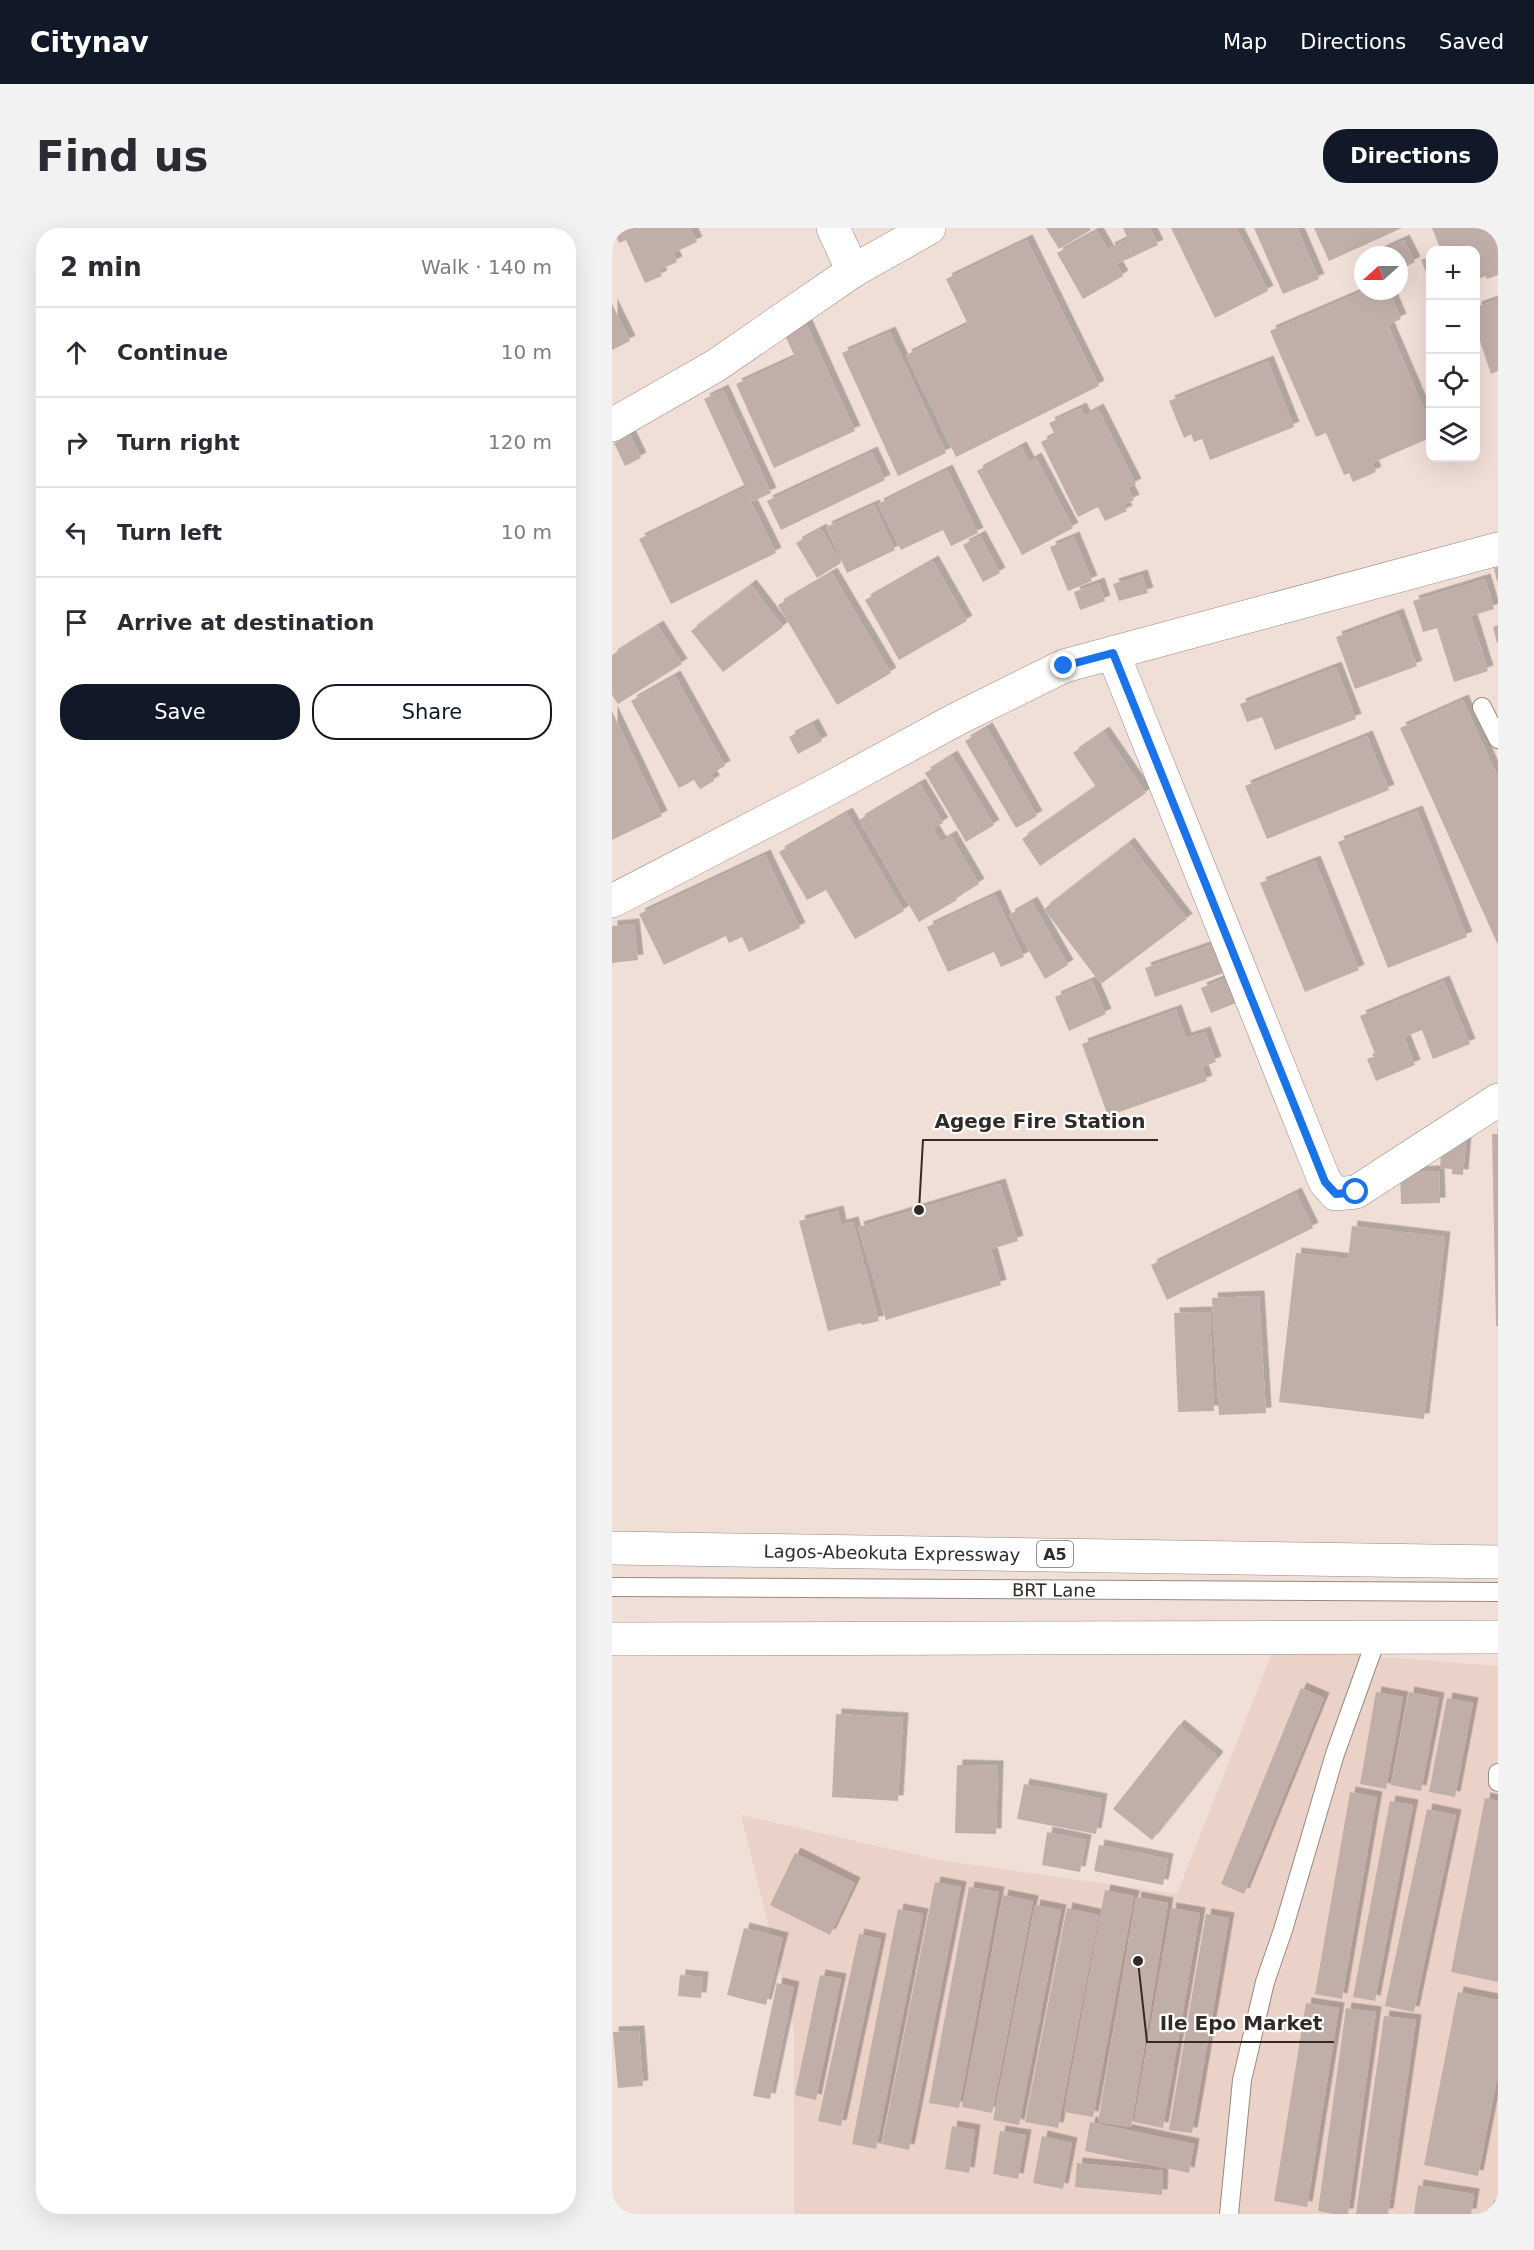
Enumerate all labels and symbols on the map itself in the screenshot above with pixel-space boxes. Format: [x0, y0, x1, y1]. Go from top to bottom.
north arrow [1354, 246, 1408, 300]
route end [1050, 652, 1076, 678]
callout: Agege Fire Station [923, 1102, 1158, 1140]
text: Agege Fire Station [935, 1109, 1145, 1133]
route start [1342, 1178, 1368, 1204]
street label: Lagos-Abeokuta Expressway [763, 1540, 1021, 1565]
road number: A5 [1037, 1541, 1073, 1567]
street label: BRT Lane [1012, 1579, 1096, 1600]
callout: Ile Epo Market [1147, 2004, 1334, 2042]
text: Ile Epo Market [1160, 2011, 1323, 2035]

